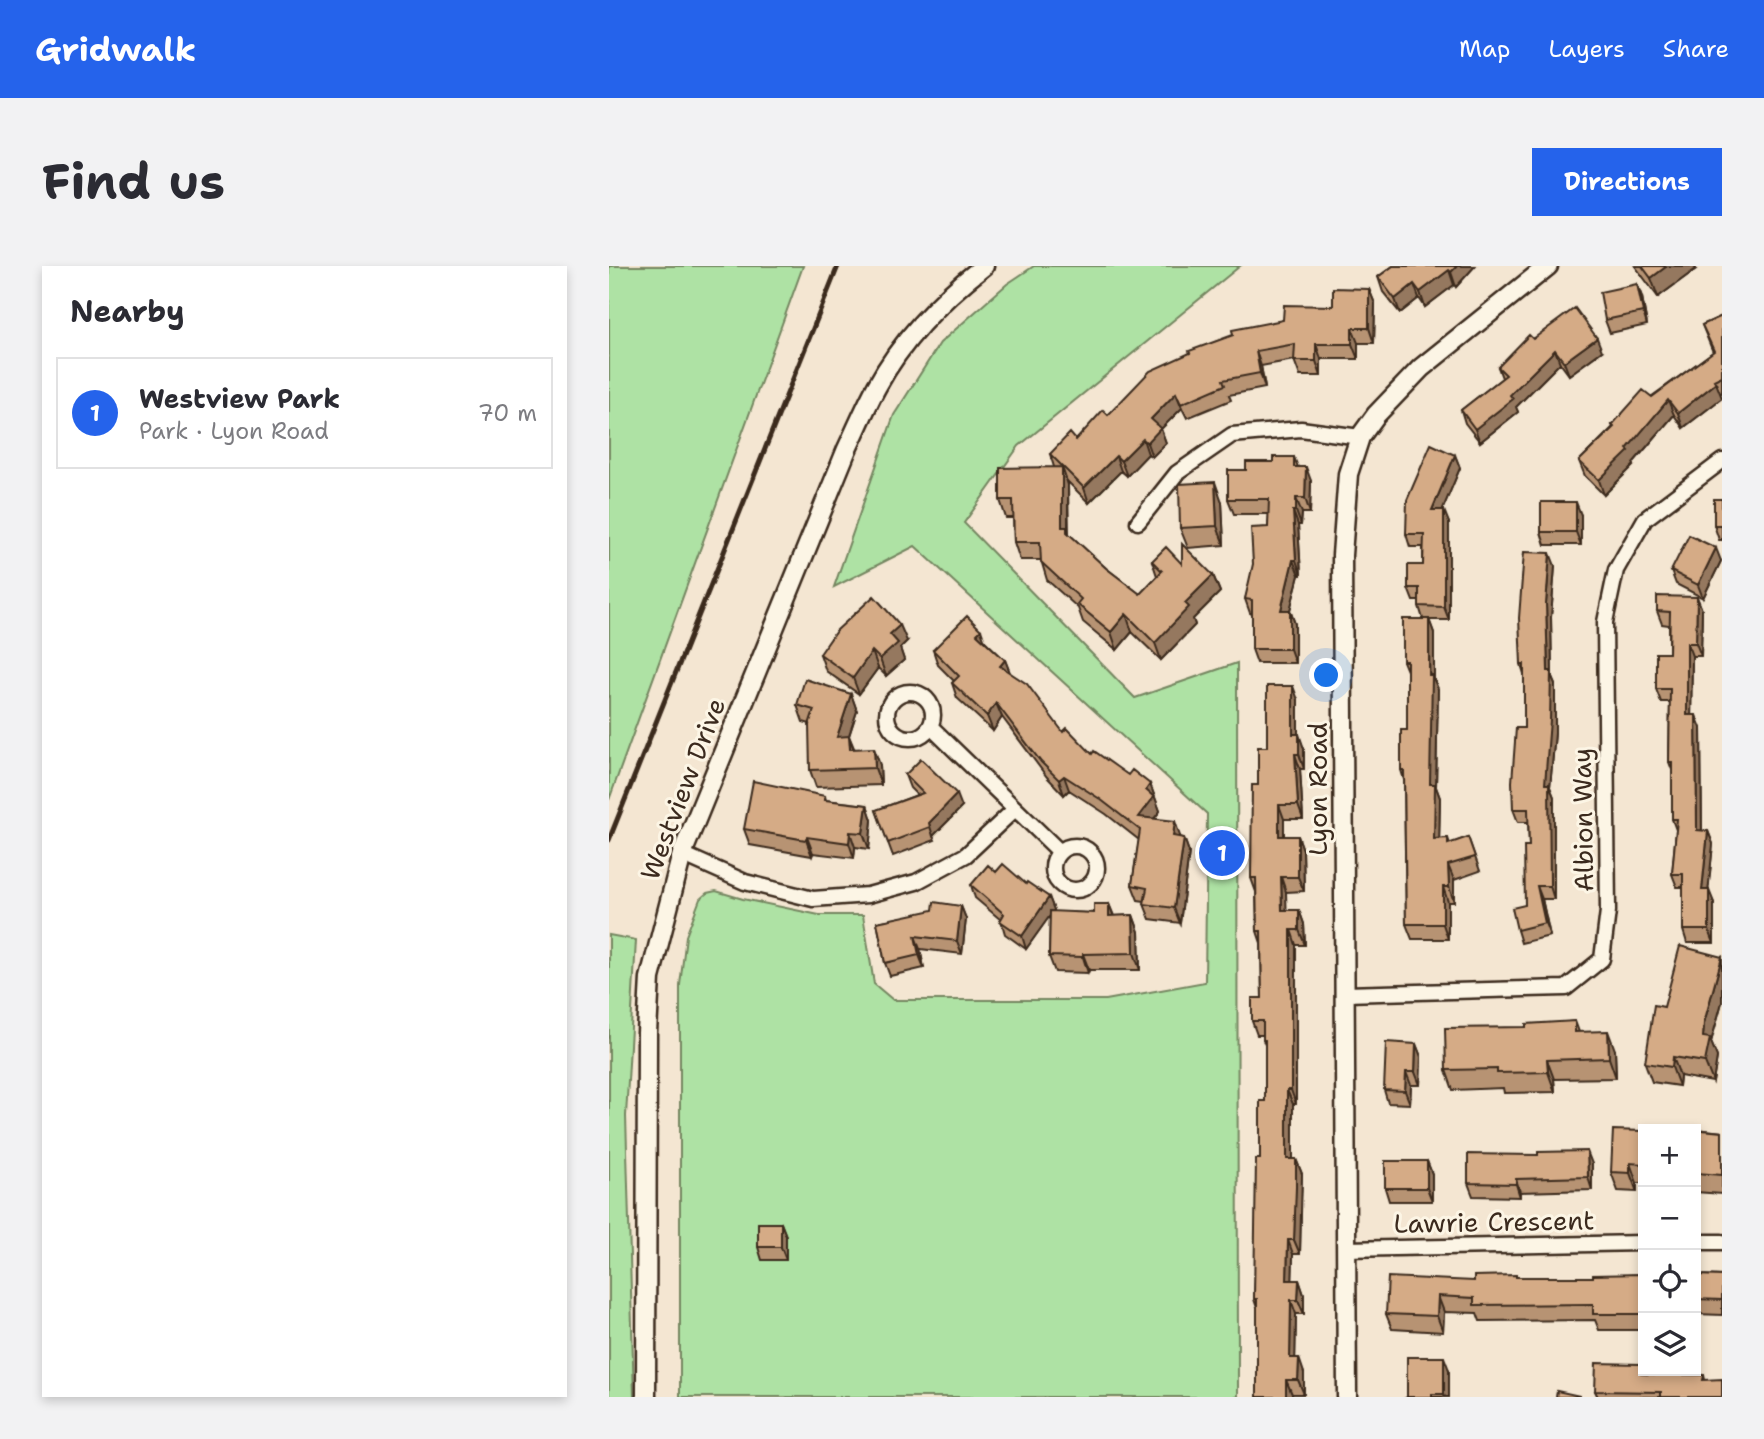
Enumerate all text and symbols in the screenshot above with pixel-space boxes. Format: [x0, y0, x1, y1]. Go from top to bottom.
text: Gridwalk [35, 27, 196, 72]
text: Map [1459, 33, 1510, 65]
text: Layers [1548, 33, 1625, 65]
text: Share [1663, 33, 1729, 65]
button: Directions [1532, 148, 1722, 216]
text: Find us [42, 149, 225, 215]
text: Nearby [70, 291, 185, 332]
text: Westview Park [139, 381, 340, 416]
text: 1 [90, 398, 100, 428]
text: 70 m [478, 398, 537, 428]
text: Park · Lyon Road [139, 416, 329, 446]
your location [1309, 658, 1343, 692]
street label: Westview Drive [632, 693, 733, 885]
street label: Lyon Road [1300, 722, 1335, 856]
street label: Albion Way [1564, 748, 1601, 892]
pin: 1 [1199, 827, 1245, 879]
map controls [1638, 1124, 1701, 1376]
button: + [1638, 1124, 1701, 1187]
button: − [1638, 1187, 1701, 1250]
street label: Lawrie Crescent [1393, 1202, 1595, 1241]
button: locate [1638, 1250, 1701, 1313]
button: layers [1638, 1313, 1701, 1376]

